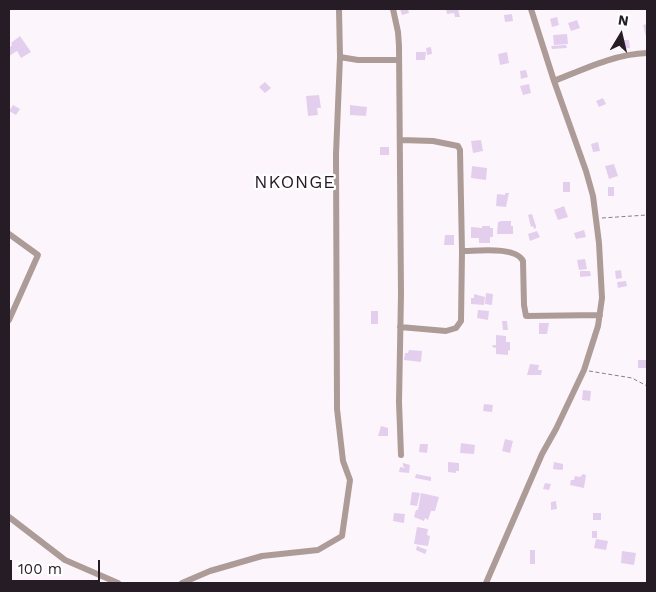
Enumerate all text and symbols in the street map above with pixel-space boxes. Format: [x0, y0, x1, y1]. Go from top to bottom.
north arrow [596, 10, 646, 60]
text: N [617, 11, 630, 29]
district label: NKONGE [253, 172, 337, 194]
scale bar [12, 550, 102, 582]
text: 100 m [18, 560, 62, 578]

